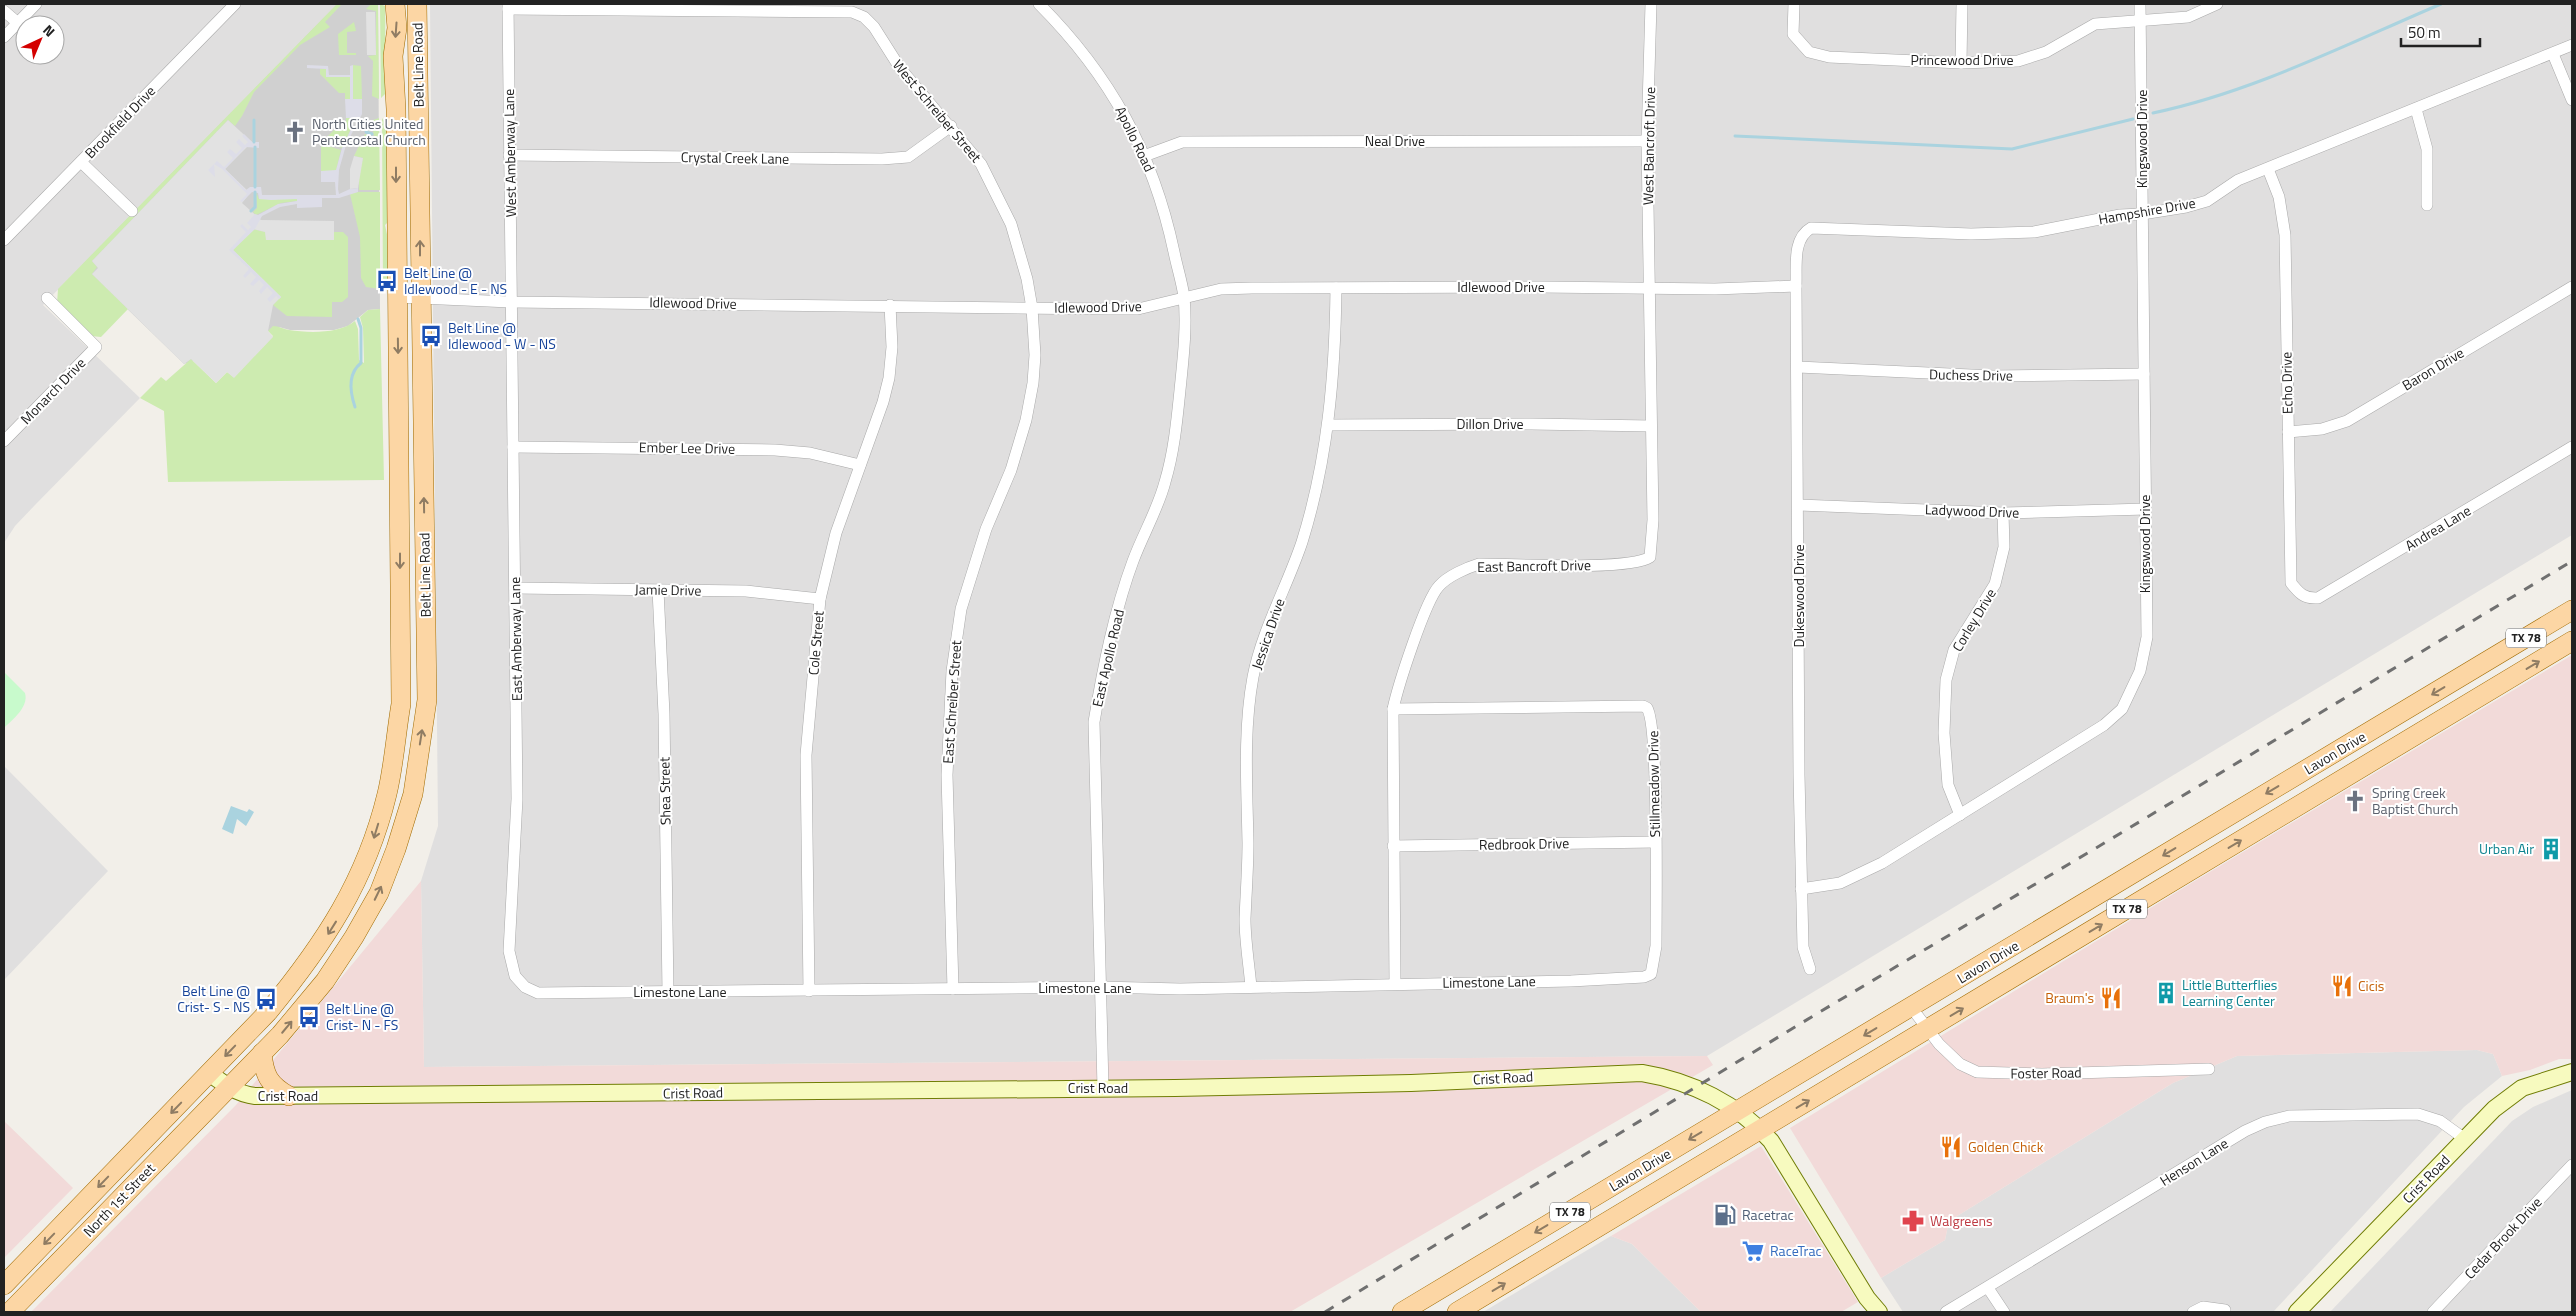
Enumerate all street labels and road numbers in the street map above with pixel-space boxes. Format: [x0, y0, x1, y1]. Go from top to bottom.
street label: Belt Line Road [406, 22, 429, 108]
street label: Princewood Drive [1910, 49, 2014, 70]
street label: West Schreiber Street [888, 55, 987, 167]
street label: Brookfield Drive [79, 81, 160, 163]
street label: West Bancroft Drive [1637, 87, 1660, 205]
street label: West Amberway Lane [498, 88, 521, 218]
street label: Kingswood Drive [2131, 90, 2152, 188]
street label: Apollo Road [1111, 103, 1160, 175]
street label: Neal Drive [1365, 130, 1425, 151]
street label: Crystal Creek Lane [681, 146, 789, 169]
street label: Hampshire Drive [2097, 192, 2197, 229]
street label: Idlewood Drive [1457, 276, 1545, 297]
street label: Idlewood Drive [649, 291, 737, 314]
street label: Idlewood Drive [1054, 295, 1142, 318]
street label: Baron Drive [2398, 342, 2468, 395]
street label: Echo Drive [2275, 352, 2298, 414]
street label: Monarch Drive [15, 353, 90, 429]
street label: Duchess Drive [1929, 363, 2013, 386]
street label: Dillon Drive [1456, 413, 1524, 434]
street label: Ember Lee Drive [639, 436, 735, 459]
street label: Kingswood Drive [2134, 495, 2155, 593]
street label: Ladywood Drive [1924, 498, 2020, 523]
street label: Andrea Lane [2401, 500, 2475, 555]
street label: Belt Line Road [413, 532, 436, 618]
street label: Dukeswood Drive [1788, 545, 1809, 648]
street label: East Bancroft Drive [1477, 554, 1591, 577]
street label: East Amberway Lane [504, 577, 527, 701]
street label: Jamie Drive [635, 578, 701, 601]
street label: Corley Drive [1946, 584, 2001, 655]
street label: Jessica Drive [1246, 595, 1289, 672]
street label: East Apollo Road [1086, 607, 1129, 709]
street label: Cole Street [802, 610, 829, 676]
road number: TX 78 [2506, 628, 2546, 648]
street label: East Schreiber Street [937, 639, 966, 764]
street label: Lavon Drive [2300, 726, 2370, 779]
street label: Stillmeadow Drive [1642, 730, 1665, 838]
street label: Shea Street [653, 757, 676, 825]
street label: Redbrook Drive [1479, 832, 1569, 855]
road number: TX 78 [2107, 900, 2147, 919]
street label: Lavon Drive [1953, 935, 2023, 988]
street label: Limestone Lane [1442, 970, 1536, 993]
street label: Limestone Lane [1038, 977, 1132, 998]
street label: Limestone Lane [633, 981, 727, 1002]
street label: Foster Road [2010, 1061, 2082, 1084]
street label: Crist Road [1472, 1065, 1534, 1090]
street label: Crist Road [1068, 1077, 1128, 1098]
street label: Crist Road [663, 1081, 723, 1104]
street label: Crist Road [258, 1085, 318, 1106]
street label: Henson Lane [2156, 1132, 2232, 1191]
street label: Lavon Drive [1605, 1143, 1675, 1196]
street label: Crist Road [2397, 1150, 2454, 1208]
street label: North 1st Street [78, 1158, 159, 1241]
street label: Cedar Brook Drive [2459, 1192, 2546, 1283]
road number: TX 78 [1550, 1202, 1590, 1222]

